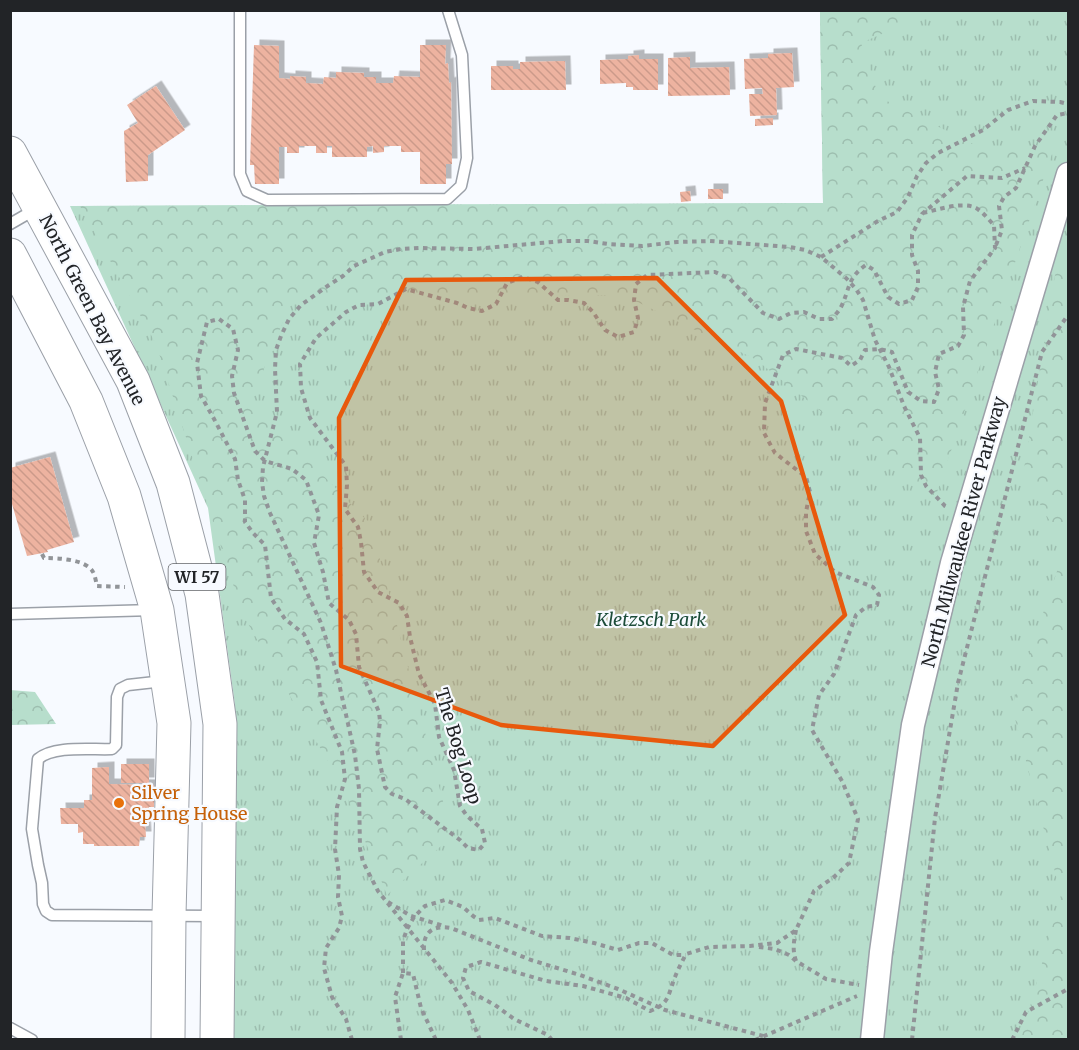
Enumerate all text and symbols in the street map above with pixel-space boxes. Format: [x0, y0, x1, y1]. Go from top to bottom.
street label: North Green Bay Avenue [34, 211, 151, 409]
street label: North Milwaukee River Parkway [916, 393, 1011, 670]
road number: WI 57 [168, 564, 226, 590]
park label: Kletzsch Park [595, 608, 706, 631]
street label: The Bog Loop [430, 685, 487, 807]
place label: Silver Spring House [131, 781, 247, 825]
marker: Silver Spring House [112, 796, 126, 810]

